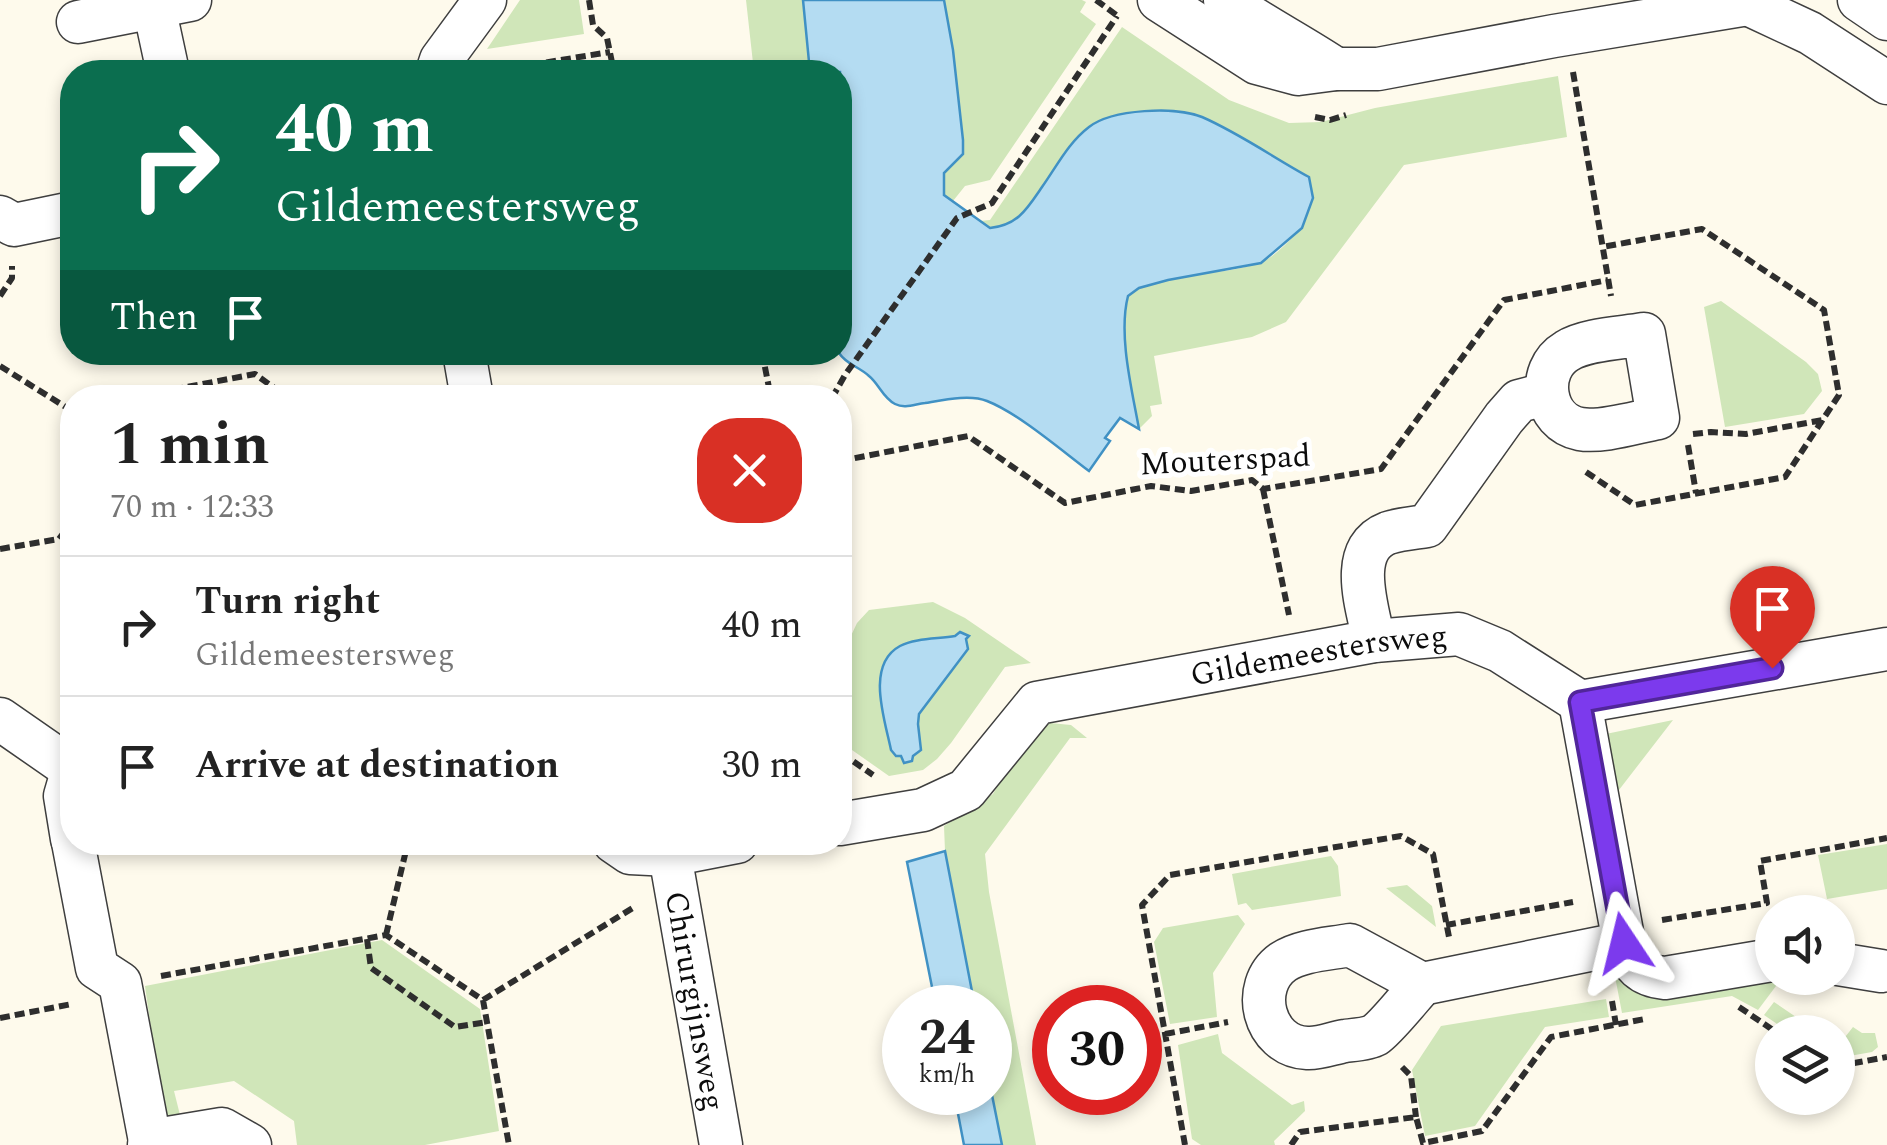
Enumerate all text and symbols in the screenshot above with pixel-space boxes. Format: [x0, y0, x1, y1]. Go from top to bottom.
text: 40 m [275, 77, 434, 183]
icon: right [110, 100, 240, 230]
text: Gildemeestersweg [275, 173, 640, 242]
text: Then [110, 289, 198, 347]
icon: arrive [218, 290, 273, 345]
text: 1 min [110, 399, 270, 491]
button: close [697, 418, 802, 523]
street label: Mouterspad [1138, 432, 1312, 489]
text: 70 m · 12:33 [110, 483, 274, 532]
pin [1730, 566, 1815, 669]
text: Turn right [195, 573, 380, 631]
icon: arrive [1745, 581, 1800, 636]
text: 40 m [722, 597, 802, 655]
icon: right [110, 599, 165, 654]
street label: Gildemeestersweg [1186, 612, 1449, 700]
text: Gildemeestersweg [195, 631, 455, 680]
text: Arrive at destination [195, 737, 559, 795]
text: 30 m [722, 737, 802, 795]
icon: arrive [110, 739, 165, 794]
street label: Chirurgijnsweg [651, 887, 738, 1115]
position arrow [1572, 891, 1676, 995]
map controls [1755, 895, 1855, 1115]
button: sound [1755, 895, 1855, 995]
speed limit sign: 30 [1032, 985, 1162, 1115]
text: 24 [919, 1000, 975, 1076]
button: layers [1755, 1015, 1855, 1115]
text: km/h [919, 1056, 975, 1094]

